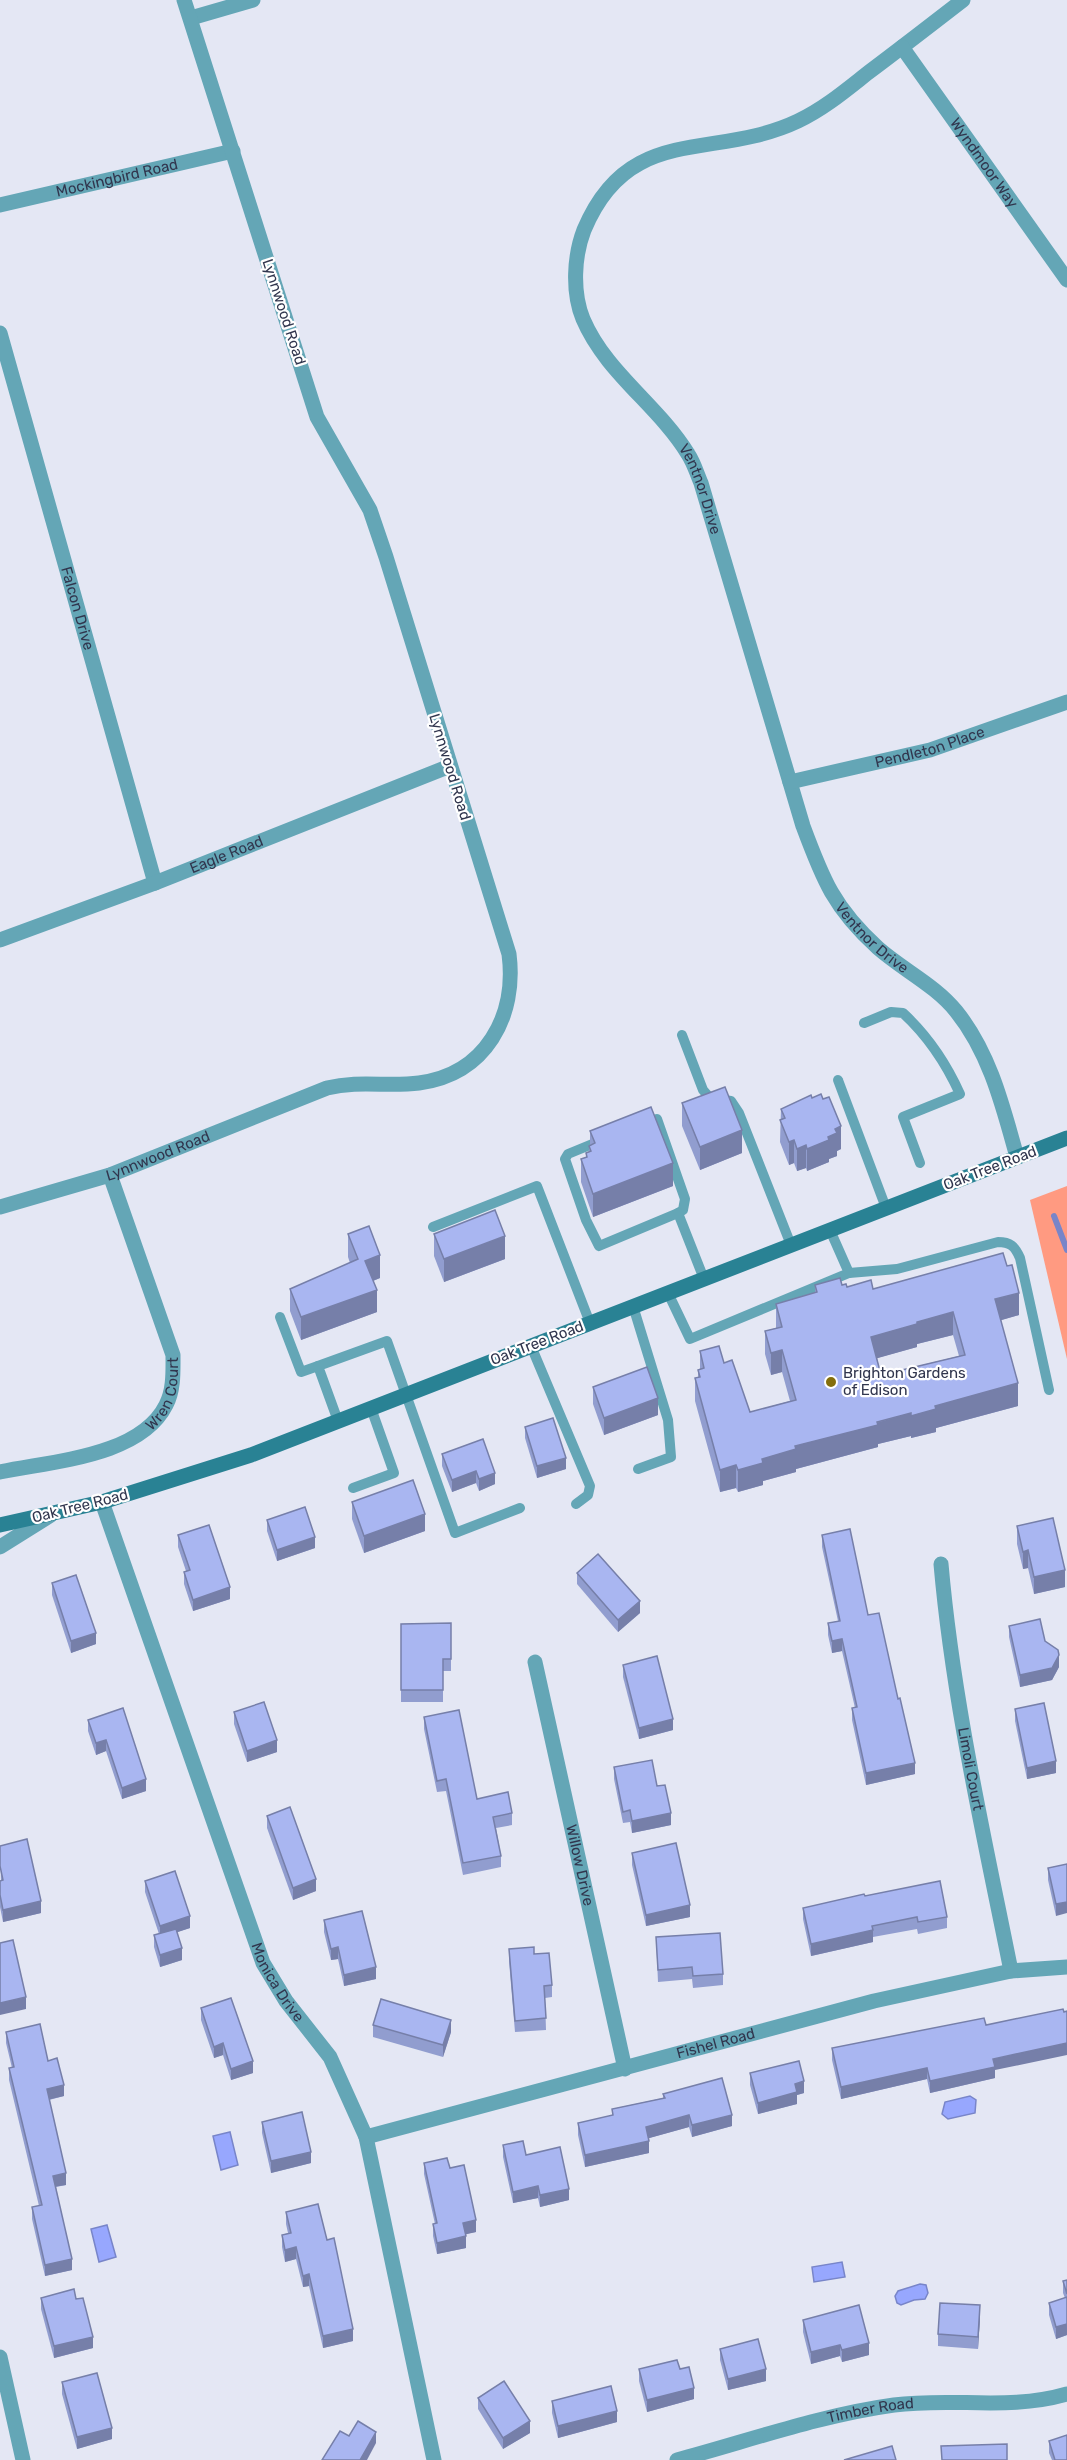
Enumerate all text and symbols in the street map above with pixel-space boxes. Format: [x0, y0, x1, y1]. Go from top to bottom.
street label: Wyndmoor Way [946, 115, 1022, 211]
street label: Mockingbird Road [54, 155, 180, 201]
street label: Lynnwood Road [258, 257, 310, 367]
street label: Ventnor Drive [675, 440, 725, 536]
street label: Falcon Drive [57, 564, 98, 652]
street label: Lynnwood Road [425, 712, 475, 822]
street label: Pendleton Place [873, 723, 987, 771]
street label: Eagle Road [187, 832, 266, 877]
street label: Ventnor Drive [831, 899, 912, 977]
street label: Lynnwood Road [104, 1127, 212, 1185]
street label: Oak Tree Road [941, 1142, 1039, 1194]
street label: Oak Tree Road [488, 1317, 586, 1369]
street label: Wren Court [142, 1357, 182, 1434]
place label: Brighton Gardens of Edison [843, 1364, 966, 1399]
marker: Brighton Gardens of Edison [824, 1375, 838, 1389]
street label: Oak Tree Road [30, 1485, 130, 1527]
street label: Limoli Court [954, 1726, 987, 1812]
street label: Willow Drive [562, 1823, 598, 1908]
street label: Monica Drive [248, 1940, 308, 2026]
street label: Fishel Road [674, 2024, 757, 2062]
street label: Timber Road [825, 2394, 914, 2427]

